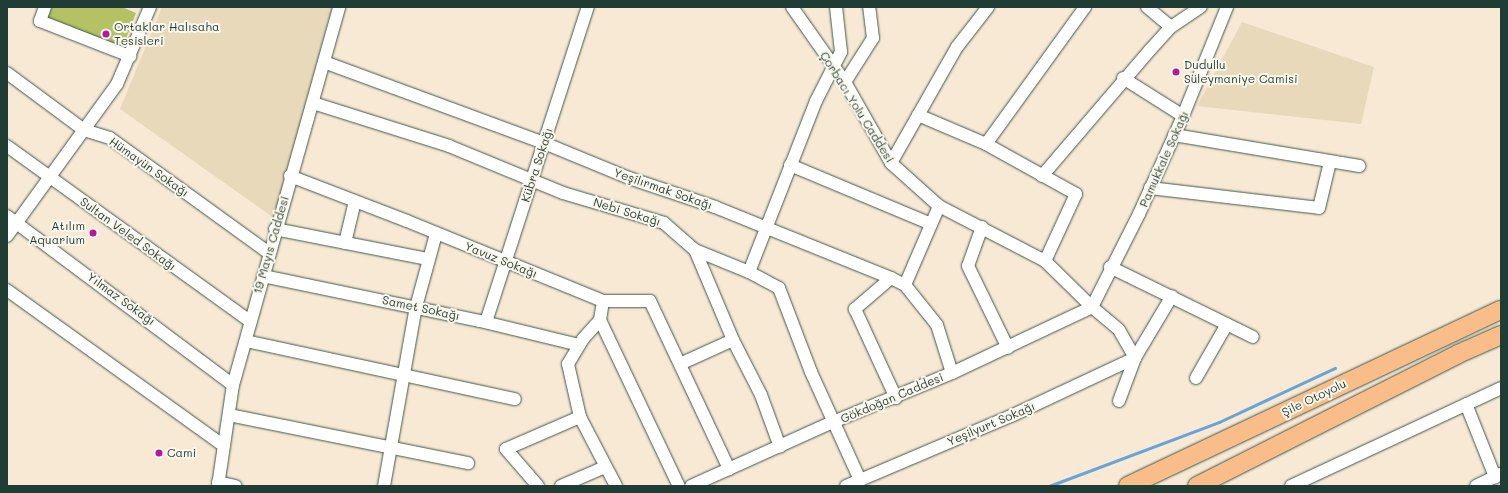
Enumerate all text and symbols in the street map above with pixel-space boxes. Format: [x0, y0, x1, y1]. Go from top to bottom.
place label: Ortaklar Halısaha Tesisleri [114, 20, 219, 48]
marker: Ortaklar Halısaha Tesisleri [101, 29, 111, 39]
street label: Çorbacı Yolu Caddesi [817, 49, 897, 165]
place label: Dudullu Süleymaniye Camisi [1184, 58, 1298, 86]
marker: Dudullu Süleymaniye Camisi [1171, 67, 1181, 77]
street label: Pamukkale Sokağı [1136, 109, 1192, 209]
street label: Kübra Sokağı [518, 126, 556, 204]
street label: Hümayün Sokağı [106, 134, 192, 200]
street label: Yeşilırmak Sokağı [612, 165, 714, 213]
street label: Sultan Veled Sokağı [77, 194, 179, 274]
street label: 19 Mayıs Caddesi [250, 194, 292, 296]
street label: Nebi Sokağı [591, 195, 663, 229]
place label: Atılım Aquarium [29, 219, 85, 247]
marker: Atılım Aquarium [88, 228, 98, 238]
street label: Yavuz Sokağı [463, 239, 539, 281]
street label: Yılmaz Sokağı [84, 269, 158, 329]
street label: Samet Sokağı [381, 293, 461, 323]
street label: Gökdoğan Caddesi [838, 370, 946, 426]
street label: Şile Otoyolu [1280, 376, 1348, 420]
street label: Yeşilyurt Sokağı [945, 399, 1037, 449]
place label: Cami [167, 446, 196, 460]
marker: Cami [154, 448, 164, 458]

